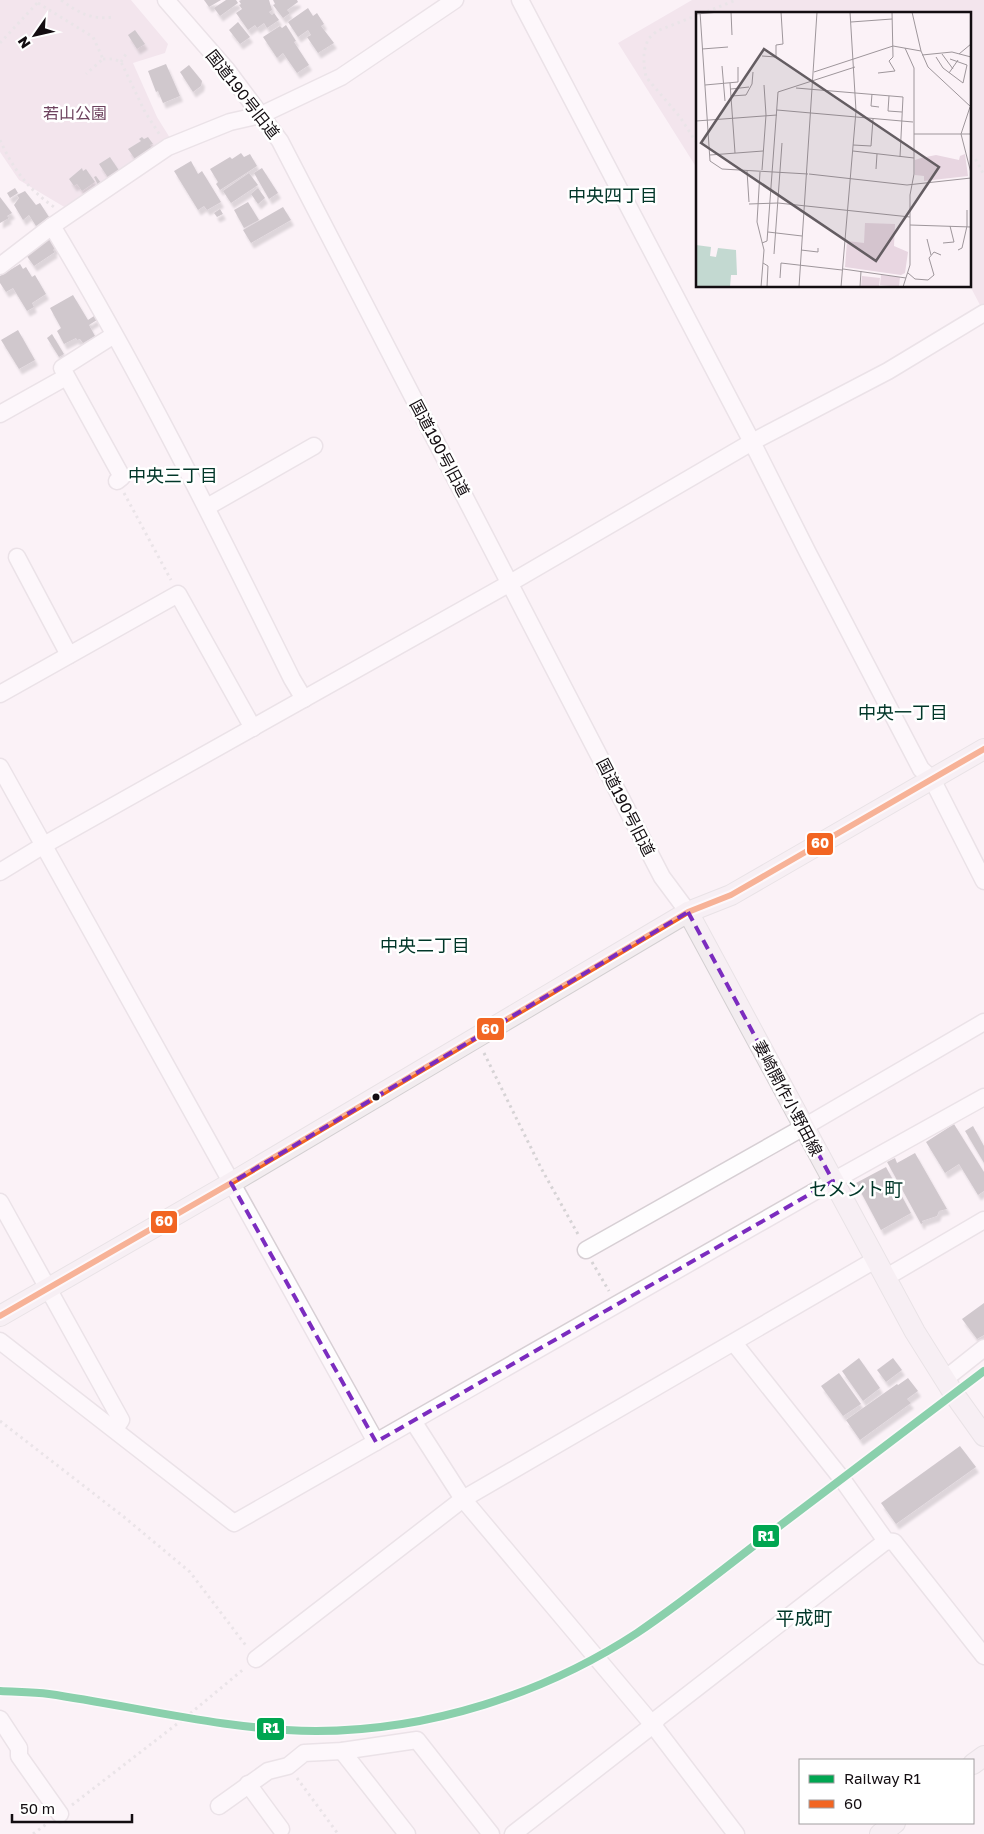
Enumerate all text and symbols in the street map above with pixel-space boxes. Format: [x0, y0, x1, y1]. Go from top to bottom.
north arrow [10, 10, 60, 60]
inset map [696, 12, 972, 288]
text: N [14, 33, 34, 52]
street label: 国道190号旧道 [202, 46, 284, 142]
park label: 若山公園 [43, 103, 107, 123]
district label: 中央四丁目 [568, 184, 658, 206]
street label: 国道190号旧道 [406, 396, 474, 500]
district label: 中央三丁目 [128, 464, 218, 486]
district label: 中央一丁目 [858, 701, 948, 723]
street label: 国道190号旧道 [593, 755, 659, 859]
line badge: 60 [806, 832, 834, 856]
text: 60 [811, 834, 829, 851]
district label: 中央二丁目 [380, 934, 470, 956]
line badge: 60 [476, 1017, 505, 1041]
text: 60 [481, 1020, 499, 1037]
street label: 妻崎開作小野田線 [749, 1037, 827, 1159]
unlabelled marker [371, 1092, 381, 1102]
district label: セメント町 [809, 1177, 903, 1200]
line badge: 60 [150, 1210, 178, 1234]
text: 60 [155, 1212, 173, 1229]
line badge: R1 [752, 1524, 780, 1548]
text: R1 [758, 1527, 774, 1544]
district label: 平成町 [775, 1606, 833, 1629]
line badge: R1 [256, 1717, 285, 1741]
text: R1 [263, 1719, 279, 1736]
legend [799, 1759, 974, 1824]
text: Railway R1 [844, 1769, 921, 1787]
scale bar [12, 1792, 132, 1824]
text: 60 [844, 1794, 862, 1812]
text: 50 m [20, 1799, 55, 1817]

